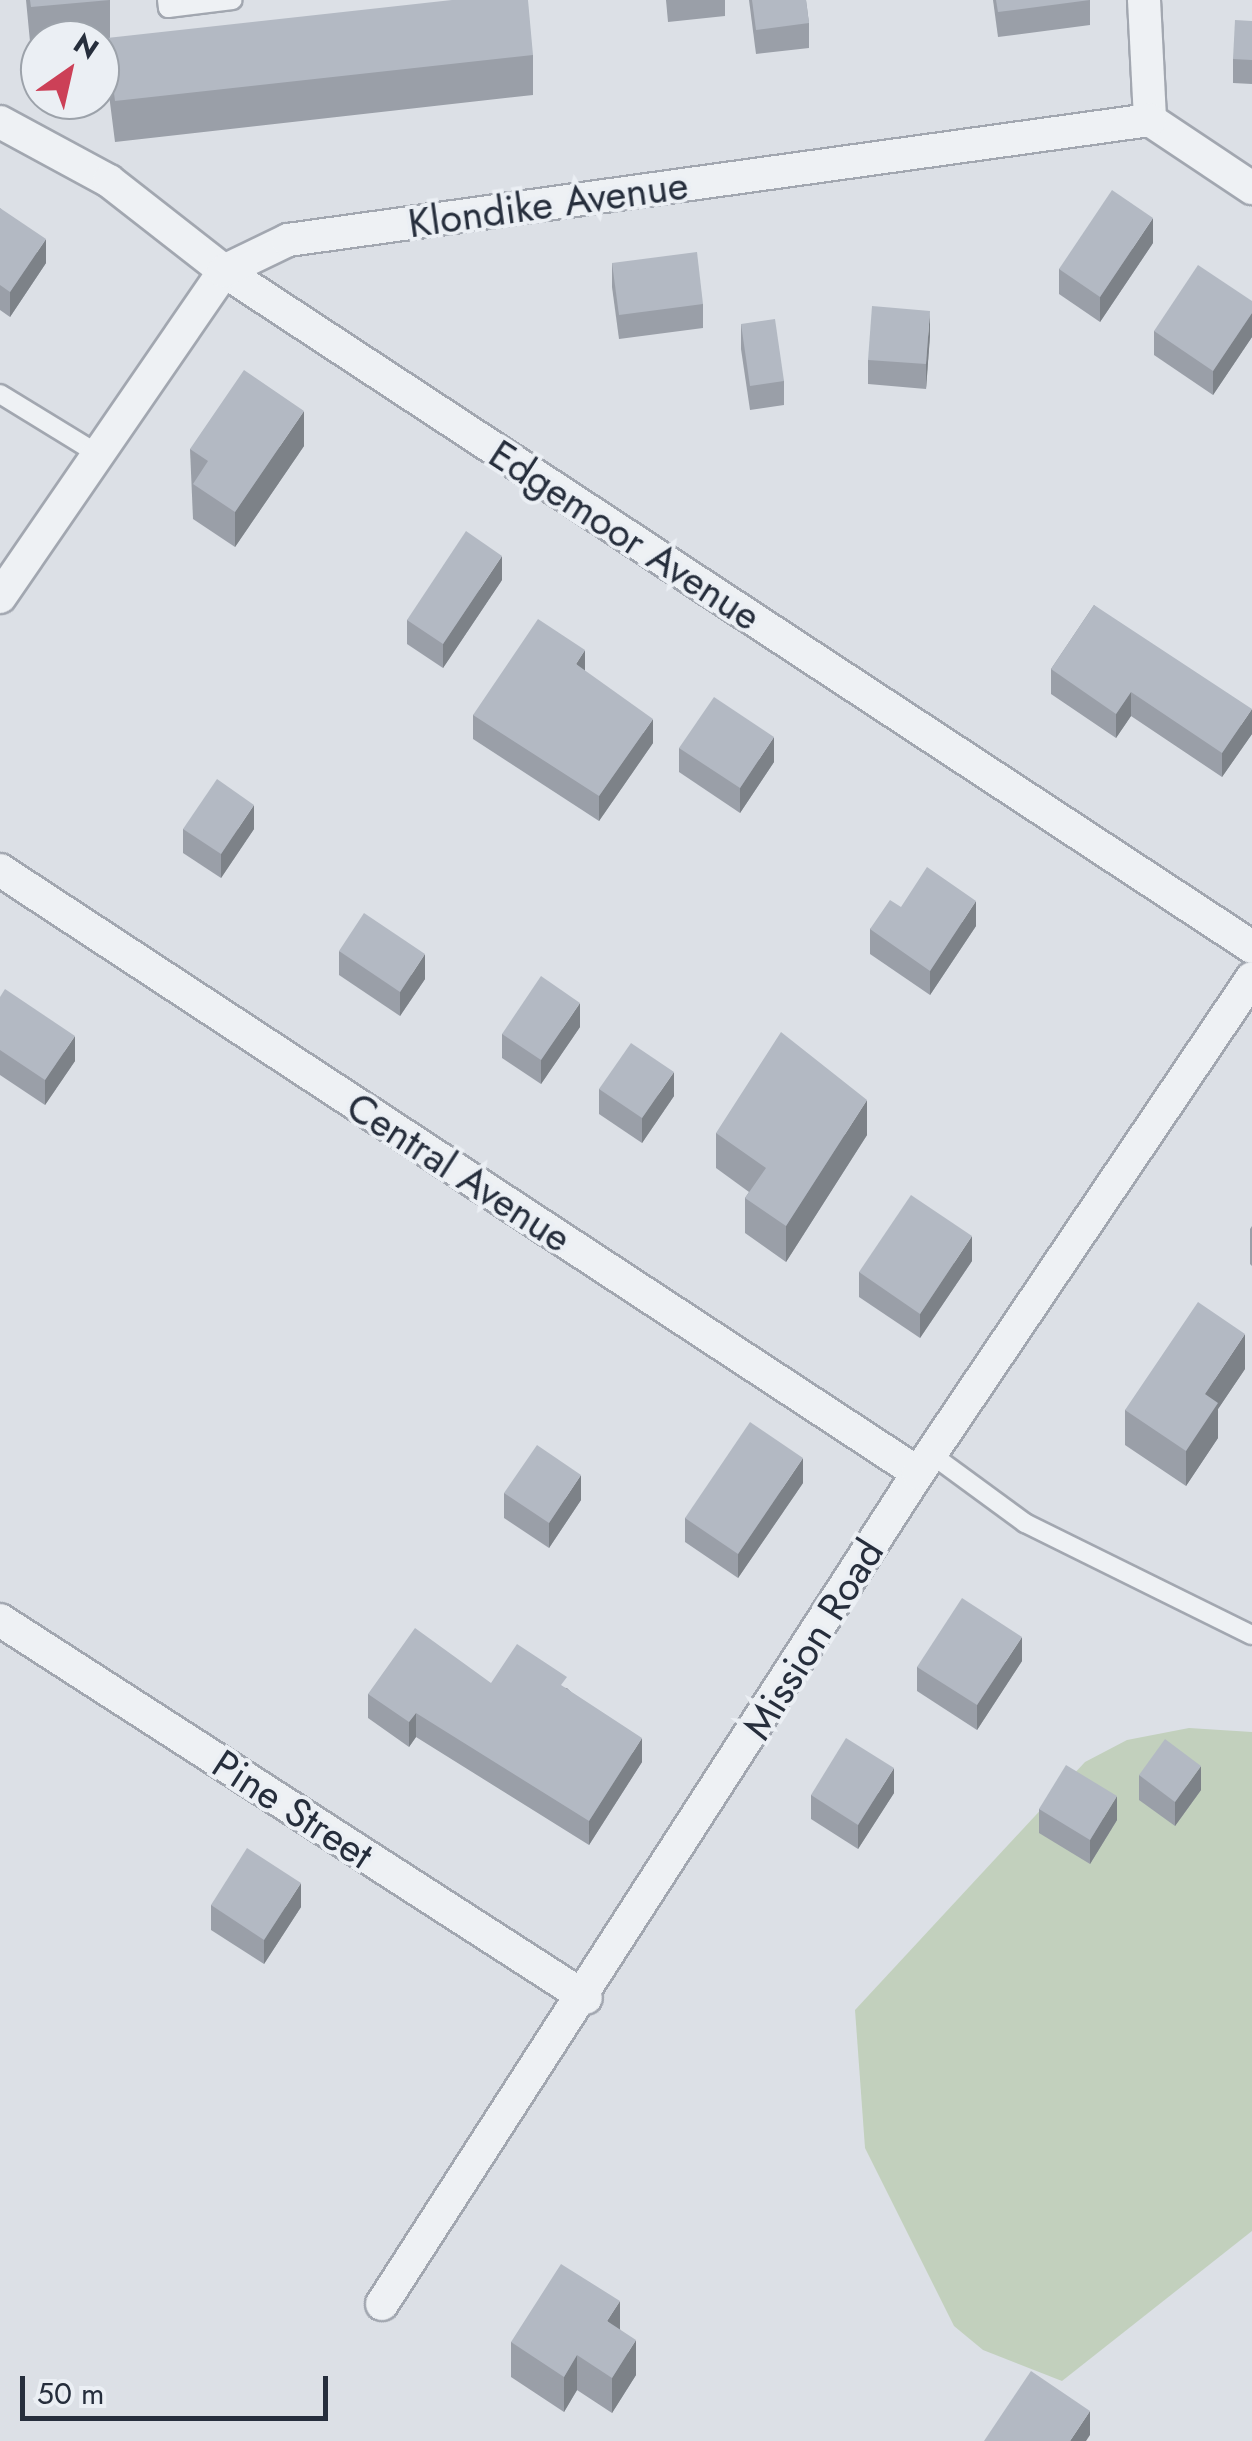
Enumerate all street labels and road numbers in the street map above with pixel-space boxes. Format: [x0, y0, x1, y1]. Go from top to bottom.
street label: Klondike Avenue [405, 161, 691, 247]
street label: Edgemoor Avenue [481, 430, 769, 640]
street label: Central Avenue [338, 1082, 580, 1262]
street label: Mission Road [733, 1530, 893, 1748]
street label: Pine Street [204, 1739, 382, 1879]

